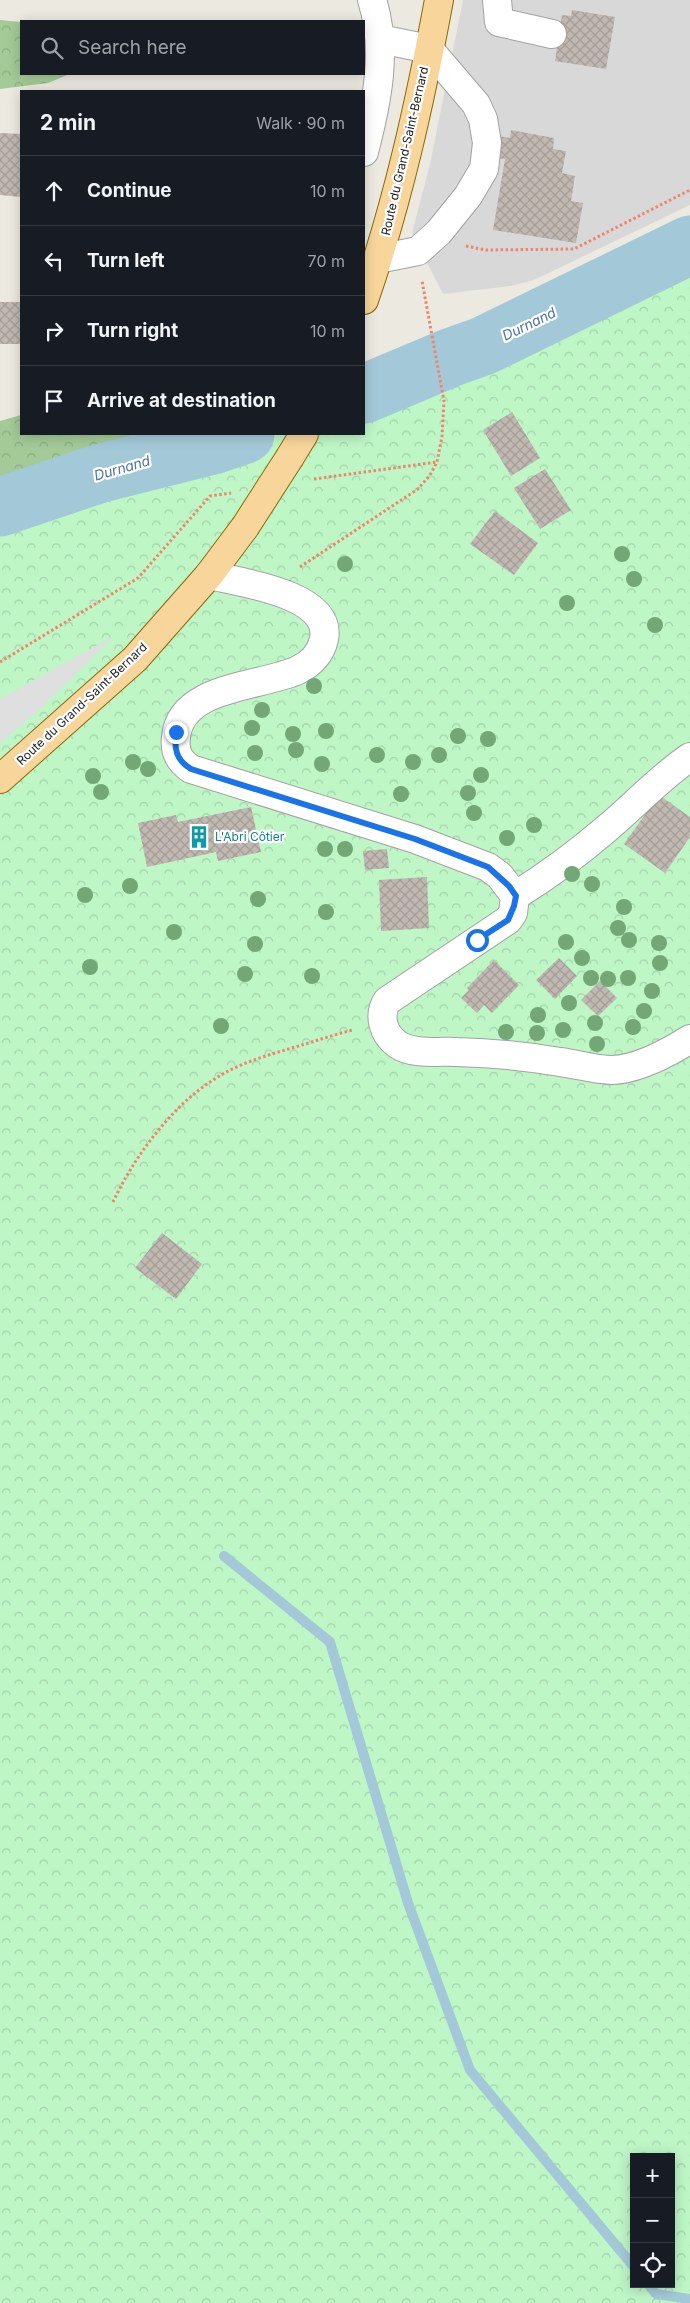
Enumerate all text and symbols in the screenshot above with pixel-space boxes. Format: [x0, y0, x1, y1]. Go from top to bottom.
search box [20, 20, 365, 75]
icon: search [38, 34, 66, 62]
text: Search here [78, 36, 187, 59]
street label: Route du Grand-Saint-Bernard [378, 65, 431, 237]
text: 2 min [40, 110, 96, 135]
text: Walk · 90 m [256, 113, 345, 133]
icon: ahead [40, 177, 68, 205]
text: Continue [87, 179, 172, 202]
text: 10 m [310, 181, 345, 201]
icon: left [40, 247, 68, 275]
text: Turn left [87, 249, 165, 272]
text: 70 m [308, 251, 345, 271]
water label: Durnand [499, 303, 559, 344]
icon: right [40, 317, 68, 345]
text: Turn right [87, 319, 178, 342]
text: 10 m [310, 321, 345, 341]
icon: arrive [40, 387, 68, 415]
text: Arrive at destination [87, 389, 276, 412]
water label: Durnand [92, 451, 152, 484]
street label: Route du Grand-Saint-Bernard [13, 639, 150, 768]
route end [165, 721, 188, 744]
building icon: L'Abri Côtier [186, 824, 212, 850]
place label: L'Abri Côtier [215, 829, 285, 844]
route start [466, 929, 489, 952]
map controls [630, 2153, 675, 2288]
button: + [630, 2153, 675, 2198]
button: − [630, 2198, 675, 2243]
button: locate [630, 2243, 675, 2288]

